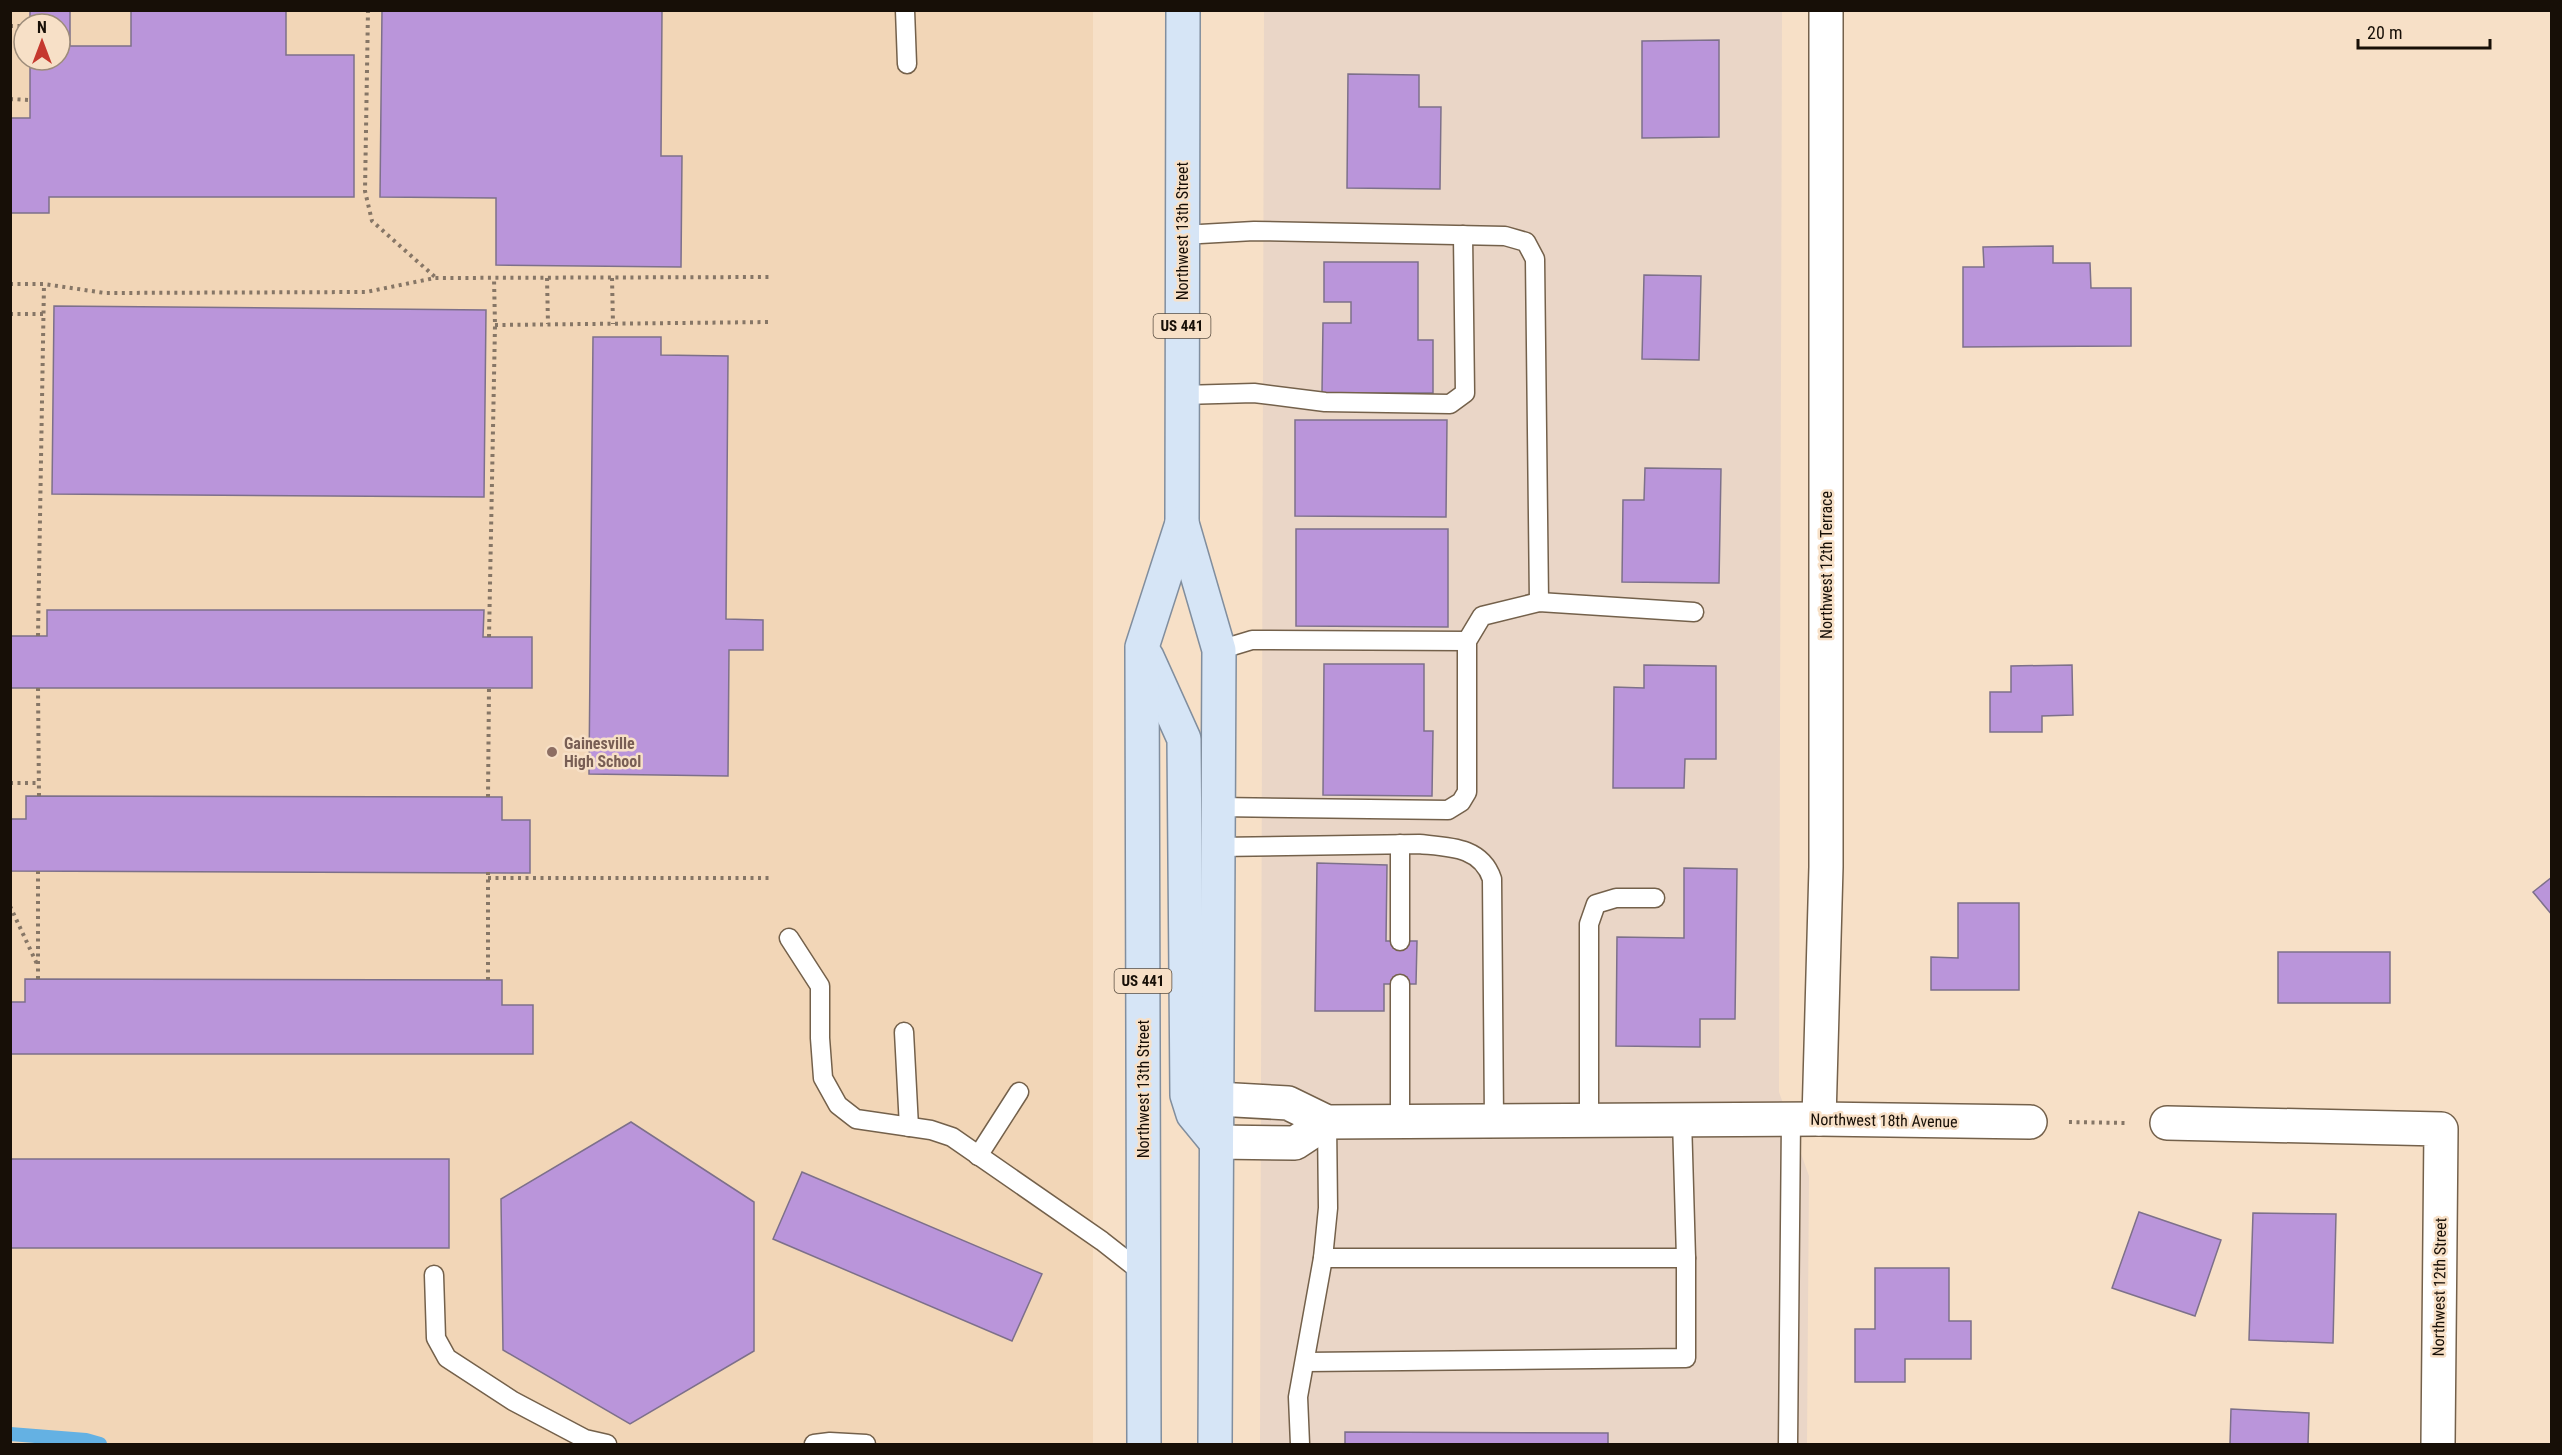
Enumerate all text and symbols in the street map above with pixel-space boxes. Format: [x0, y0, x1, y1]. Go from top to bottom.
north arrow [12, 12, 72, 72]
scale bar [2358, 12, 2490, 50]
text: N [37, 18, 47, 37]
text: 20 m [2367, 22, 2402, 43]
street label: Northwest 13th Street [1173, 161, 1192, 300]
road number: US 441 [1154, 314, 1210, 338]
street label: Northwest 12th Terrace [1817, 491, 1836, 639]
place label: Gainesville High School [564, 734, 641, 771]
marker: Gainesville High School [545, 745, 559, 759]
road number: US 441 [1114, 969, 1172, 993]
street label: Northwest 13th Street [1134, 1019, 1153, 1158]
street label: Northwest 18th Avenue [1810, 1110, 1958, 1131]
street label: Northwest 12th Street [2429, 1217, 2450, 1357]

